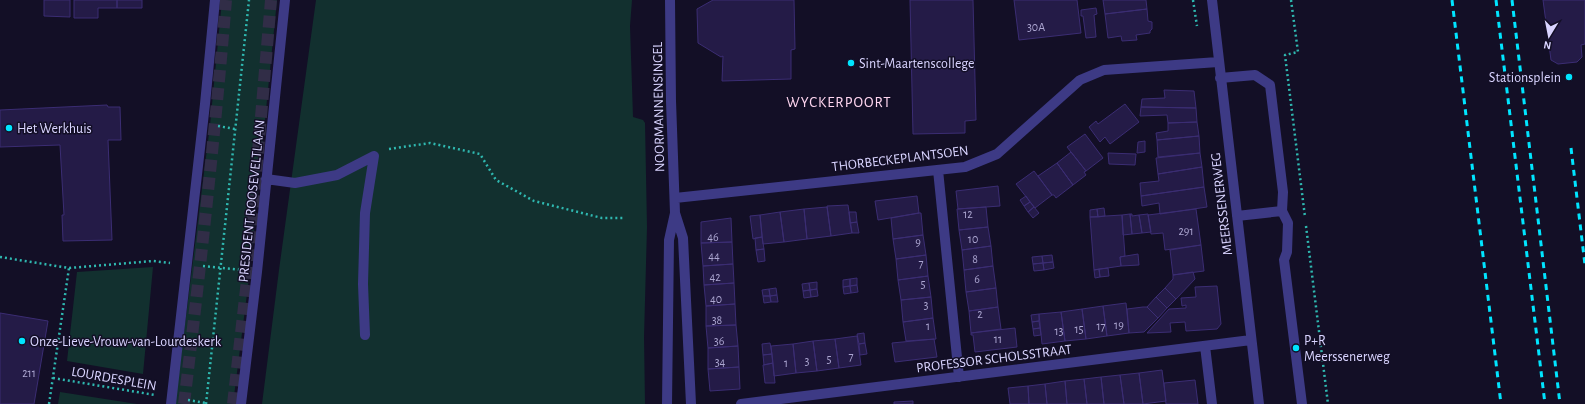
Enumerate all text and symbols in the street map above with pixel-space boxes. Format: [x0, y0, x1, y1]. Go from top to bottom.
north arrow [1529, 16, 1569, 56]
house number: 30A [1027, 21, 1045, 33]
text: N [1543, 39, 1552, 51]
street label: NOORMANNENSINGEL [651, 42, 667, 172]
place label: Sint-Maartenscollege [859, 57, 975, 71]
marker: Sint-Maartenscollege [846, 58, 856, 68]
place label: Stationsplein [1489, 71, 1561, 85]
marker: Stationsplein [1564, 72, 1574, 82]
district label: WYCKERPOORT [786, 95, 892, 110]
street label: PRESIDENT ROOSEVELTLAAN [236, 119, 267, 283]
place label: Het Werkhuis [17, 122, 92, 136]
marker: Het Werkhuis [4, 123, 14, 133]
street label: THORBECKEPLANTSOEN [831, 144, 969, 174]
street label: MEERSSENERWEG [1209, 152, 1235, 256]
house number: 12 [963, 208, 973, 220]
house number: 291 [1178, 225, 1194, 237]
house number: 46 [707, 231, 719, 243]
house number: 10 [968, 233, 978, 245]
house number: 9 [915, 236, 921, 248]
house number: 44 [708, 250, 720, 262]
house number: 8 [972, 253, 978, 265]
house number: 7 [918, 257, 924, 269]
house number: 42 [709, 271, 721, 283]
house number: 6 [974, 273, 980, 285]
house number: 5 [920, 278, 926, 290]
house number: 40 [710, 293, 722, 305]
house number: 3 [924, 299, 929, 311]
house number: 2 [977, 308, 983, 320]
house number: 38 [712, 314, 723, 326]
house number: 19 [1114, 319, 1124, 331]
house number: 1 [926, 320, 930, 332]
house number: 17 [1096, 320, 1106, 332]
house number: 15 [1074, 323, 1084, 335]
house number: 13 [1054, 325, 1064, 337]
house number: 11 [994, 333, 1002, 345]
place label: P+R Meerssenerweg [1304, 334, 1390, 364]
place label: Onze-Lieve-Vrouw-van-Lourdeskerk [30, 335, 222, 349]
house number: 36 [714, 335, 725, 347]
marker: Onze-Lieve-Vrouw-van-Lourdeskerk [17, 336, 27, 346]
street label: PROFESSOR SCHOLSSTRAAT [916, 342, 1073, 375]
marker: P+R Meerssenerweg [1291, 343, 1301, 353]
house number: 7 [848, 350, 854, 362]
house number: 5 [826, 353, 832, 365]
house number: 3 [805, 355, 810, 367]
house number: 34 [715, 356, 726, 368]
house number: 1 [784, 357, 788, 369]
street label: LOURDESPLEIN [70, 365, 158, 393]
house number: 211 [22, 367, 36, 379]

